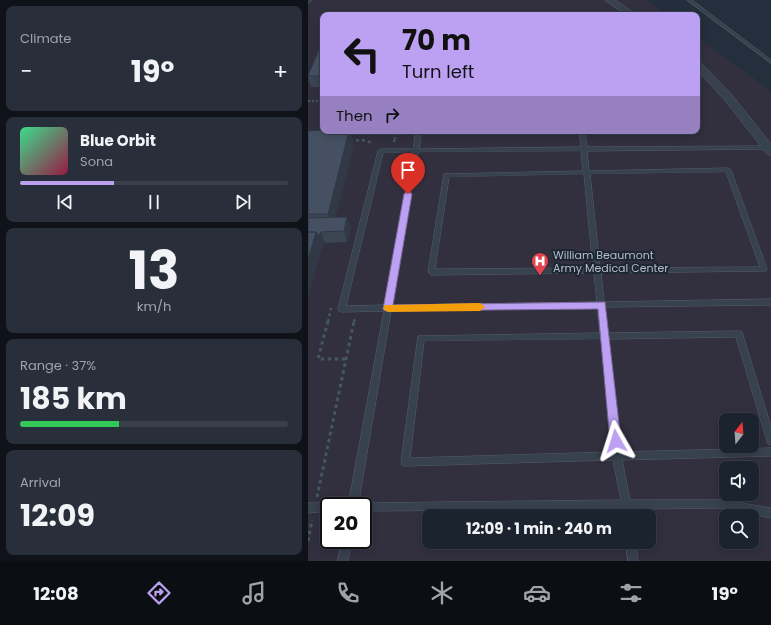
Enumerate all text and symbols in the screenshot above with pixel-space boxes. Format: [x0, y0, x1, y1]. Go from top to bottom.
text: 70 m [402, 21, 471, 60]
icon: left [336, 28, 388, 80]
text: Climate [20, 29, 71, 48]
text: 19° [131, 50, 174, 93]
text: − [20, 56, 32, 87]
text: + [273, 56, 288, 87]
text: Turn left [402, 59, 474, 84]
icon: right [381, 104, 403, 126]
text: Then [336, 105, 373, 126]
text: Blue Orbit [80, 130, 156, 151]
text: Sona [80, 152, 113, 171]
pin [391, 153, 425, 194]
icon: arrive [397, 159, 419, 181]
icon: previous [54, 191, 76, 213]
icon: pause [143, 191, 165, 213]
icon: next [232, 191, 254, 213]
text: 13 [128, 234, 180, 307]
place label: William Beaumont Army Medical Center [553, 247, 668, 276]
hospital icon: William Beaumont Army Medical Center [530, 251, 550, 276]
text: km/h [137, 297, 171, 316]
text: Range · 37% [20, 356, 96, 375]
text: 185 km [20, 377, 127, 420]
north arrow [719, 413, 759, 453]
map controls [719, 413, 759, 549]
position arrow [595, 420, 637, 462]
button: sound [719, 461, 759, 501]
text: Arrival [20, 473, 61, 492]
text: 12:09 [20, 494, 95, 537]
speed limit sign: 20 [320, 497, 372, 549]
button: search [719, 509, 759, 549]
text: 12:09 · 1 min · 240 m [466, 518, 612, 539]
icon: directions [145, 579, 173, 607]
icon: music [240, 579, 268, 607]
icon: phone [334, 579, 362, 607]
icon: climate [428, 579, 456, 607]
icon: car [523, 579, 551, 607]
icon: filters [617, 579, 645, 607]
text: 12:08 [33, 581, 79, 606]
text: 19° [712, 581, 738, 606]

